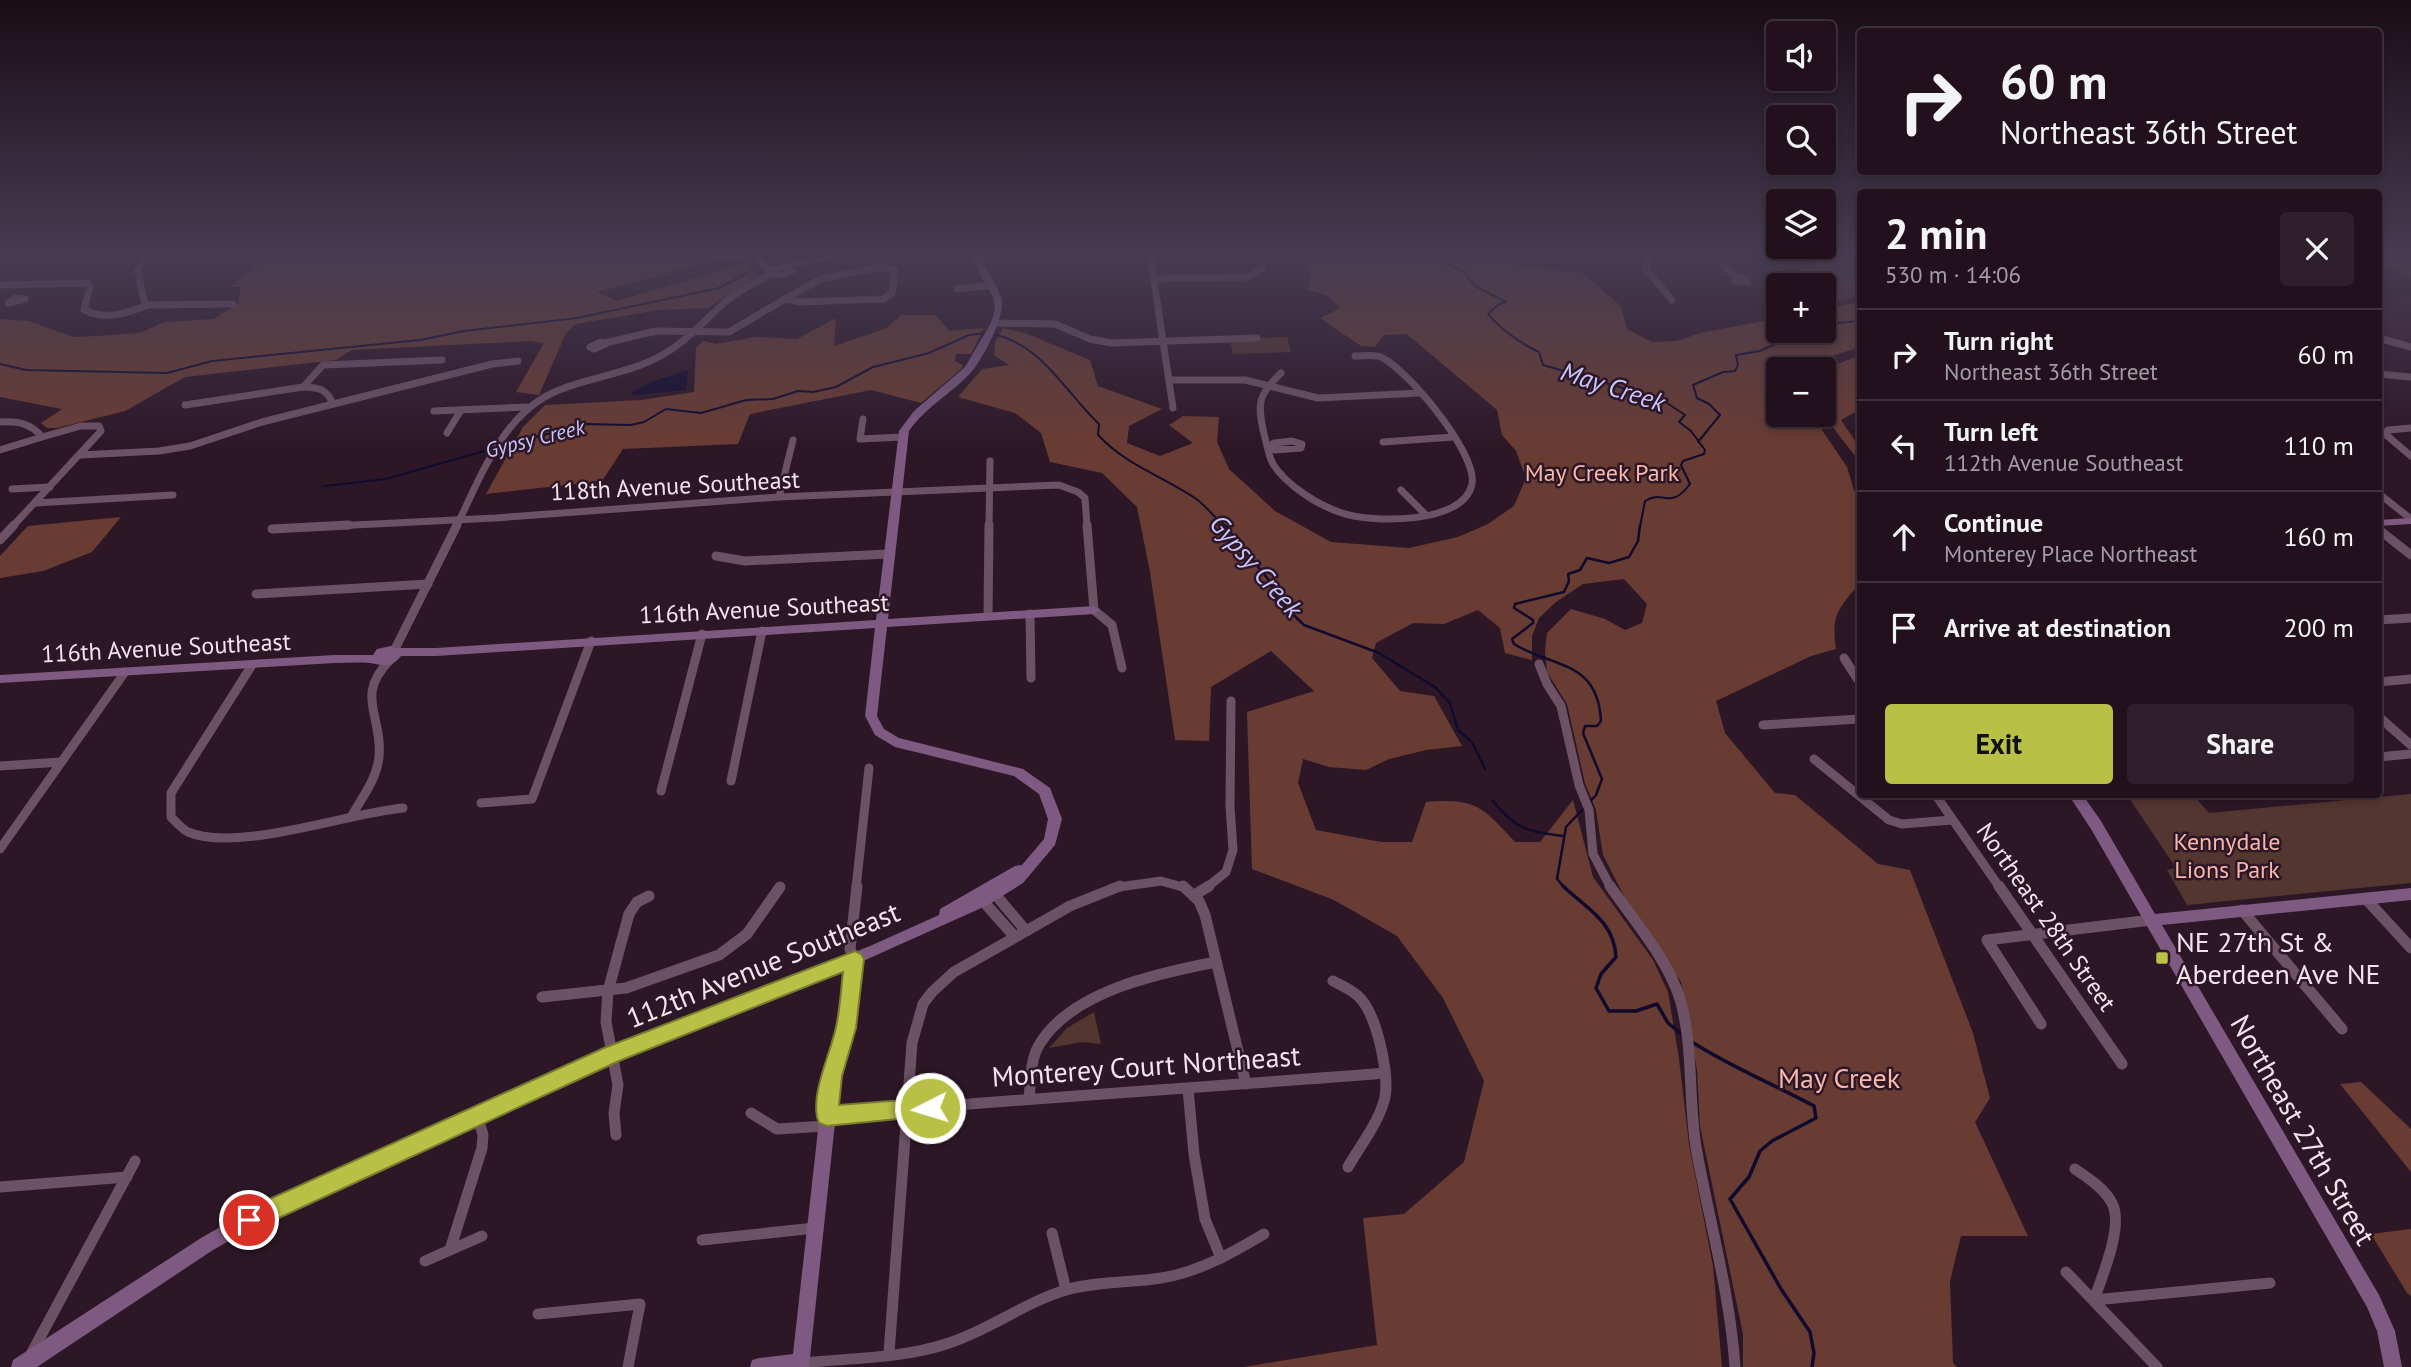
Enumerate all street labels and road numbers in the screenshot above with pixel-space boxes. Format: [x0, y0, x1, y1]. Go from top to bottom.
street label: 118th Avenue Southeast [550, 463, 800, 508]
street label: 116th Avenue Southeast [639, 586, 889, 631]
street label: 116th Avenue Southeast [41, 625, 291, 670]
street label: Northeast 28th Street [1970, 816, 2123, 1017]
street label: 112th Avenue Southeast [621, 893, 905, 1036]
street label: Northeast 27th Street [2223, 1008, 2385, 1252]
street label: Monterey Court Northeast [990, 1036, 1302, 1095]

